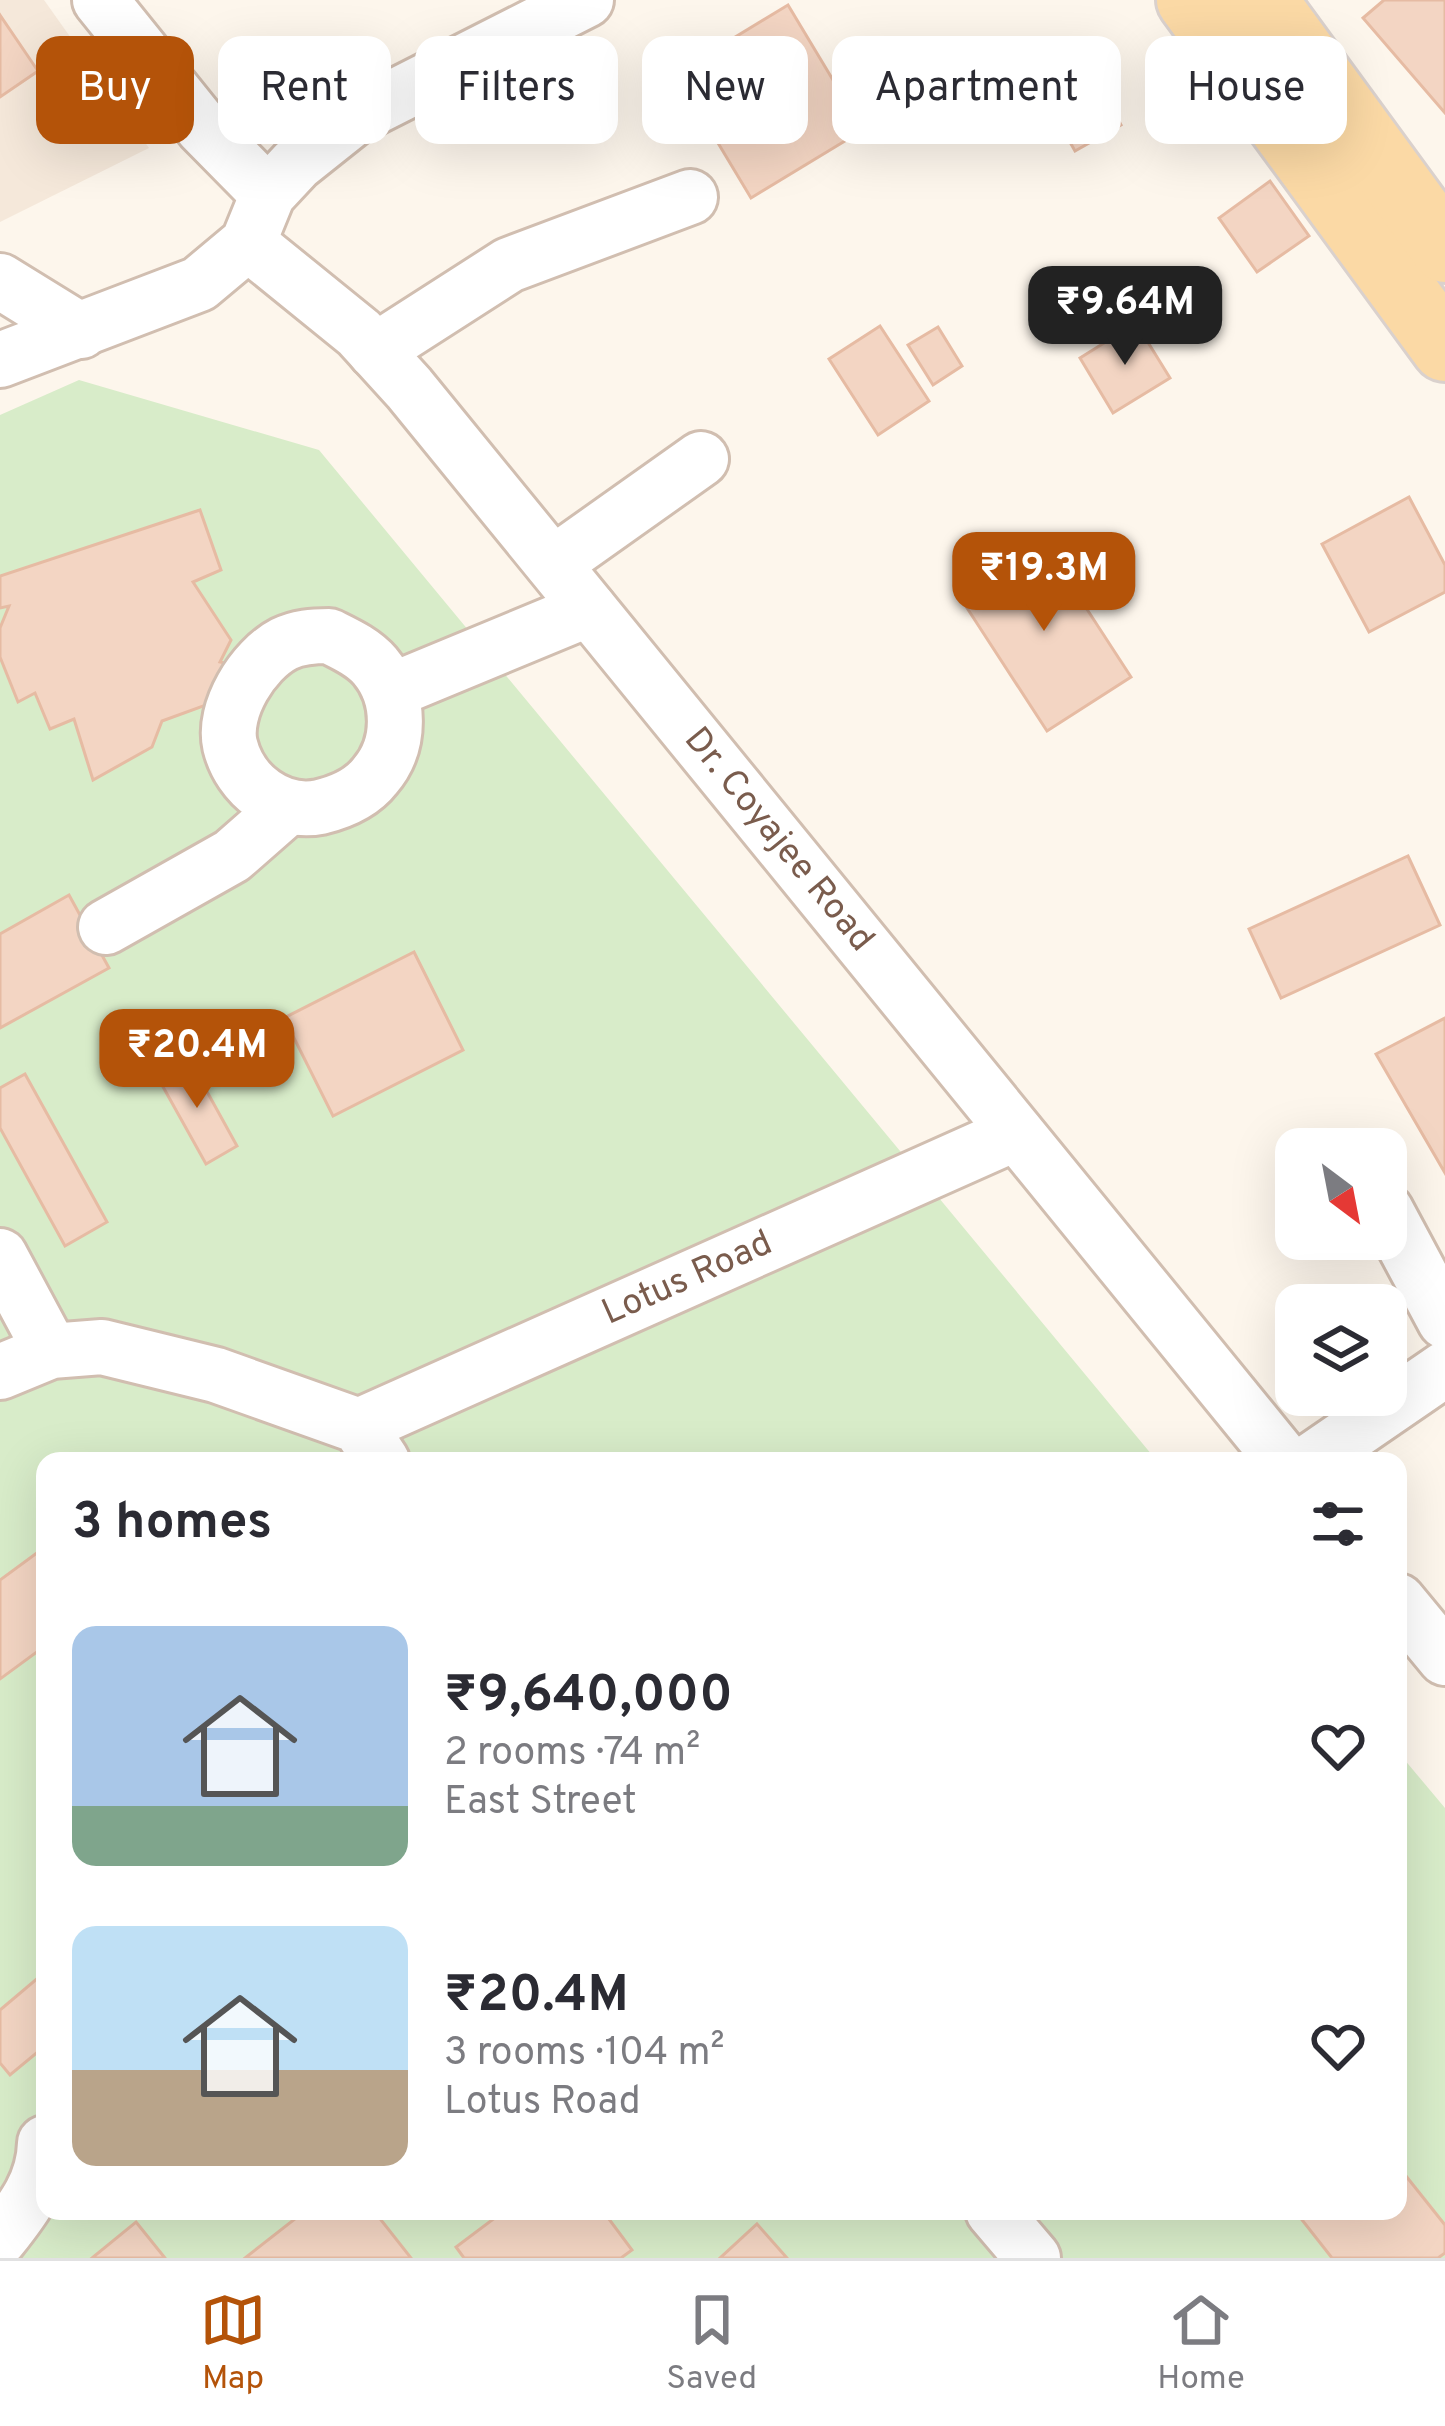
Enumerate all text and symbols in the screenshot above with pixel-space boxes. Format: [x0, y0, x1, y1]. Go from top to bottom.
chip: Buy [36, 36, 194, 144]
chip: Rent [218, 36, 391, 144]
chip: Filters [415, 36, 618, 144]
chip: New [642, 36, 808, 144]
chip: Apartment [832, 36, 1121, 144]
chip: House [1145, 36, 1347, 144]
pin: ₹9.64M [1027, 266, 1223, 368]
text: ₹9.64M [1055, 280, 1195, 329]
pin: ₹19.3M [946, 532, 1142, 634]
text: ₹19.3M [979, 546, 1109, 595]
street label: Dr. Coyajee Road [673, 719, 883, 962]
pin: ₹20.4M [99, 1009, 295, 1111]
text: ₹20.4M [126, 1023, 268, 1072]
north arrow [1275, 1128, 1407, 1260]
map controls [1275, 1128, 1407, 1416]
street label: Lotus Road [596, 1221, 780, 1337]
button: layers [1275, 1284, 1407, 1416]
icon: filters [1305, 1491, 1371, 1557]
text: 3 homes [72, 1492, 272, 1557]
text: ₹9,640,000 [444, 1665, 733, 1730]
icon: home [168, 1674, 312, 1818]
icon: heart [1305, 1713, 1371, 1779]
text: 2 rooms · 74 m² [444, 1730, 700, 1779]
text: East Street [444, 1779, 637, 1828]
text: ₹20.4M [444, 1965, 629, 2030]
icon: home [168, 1974, 312, 2118]
icon: heart [1305, 2013, 1371, 2079]
text: 3 rooms · 104 m² [444, 2030, 725, 2079]
text: Lotus Road [444, 2079, 641, 2128]
tab: Map [200, 2287, 266, 2401]
tab: Saved [666, 2287, 757, 2401]
tab: Home [1157, 2287, 1245, 2401]

